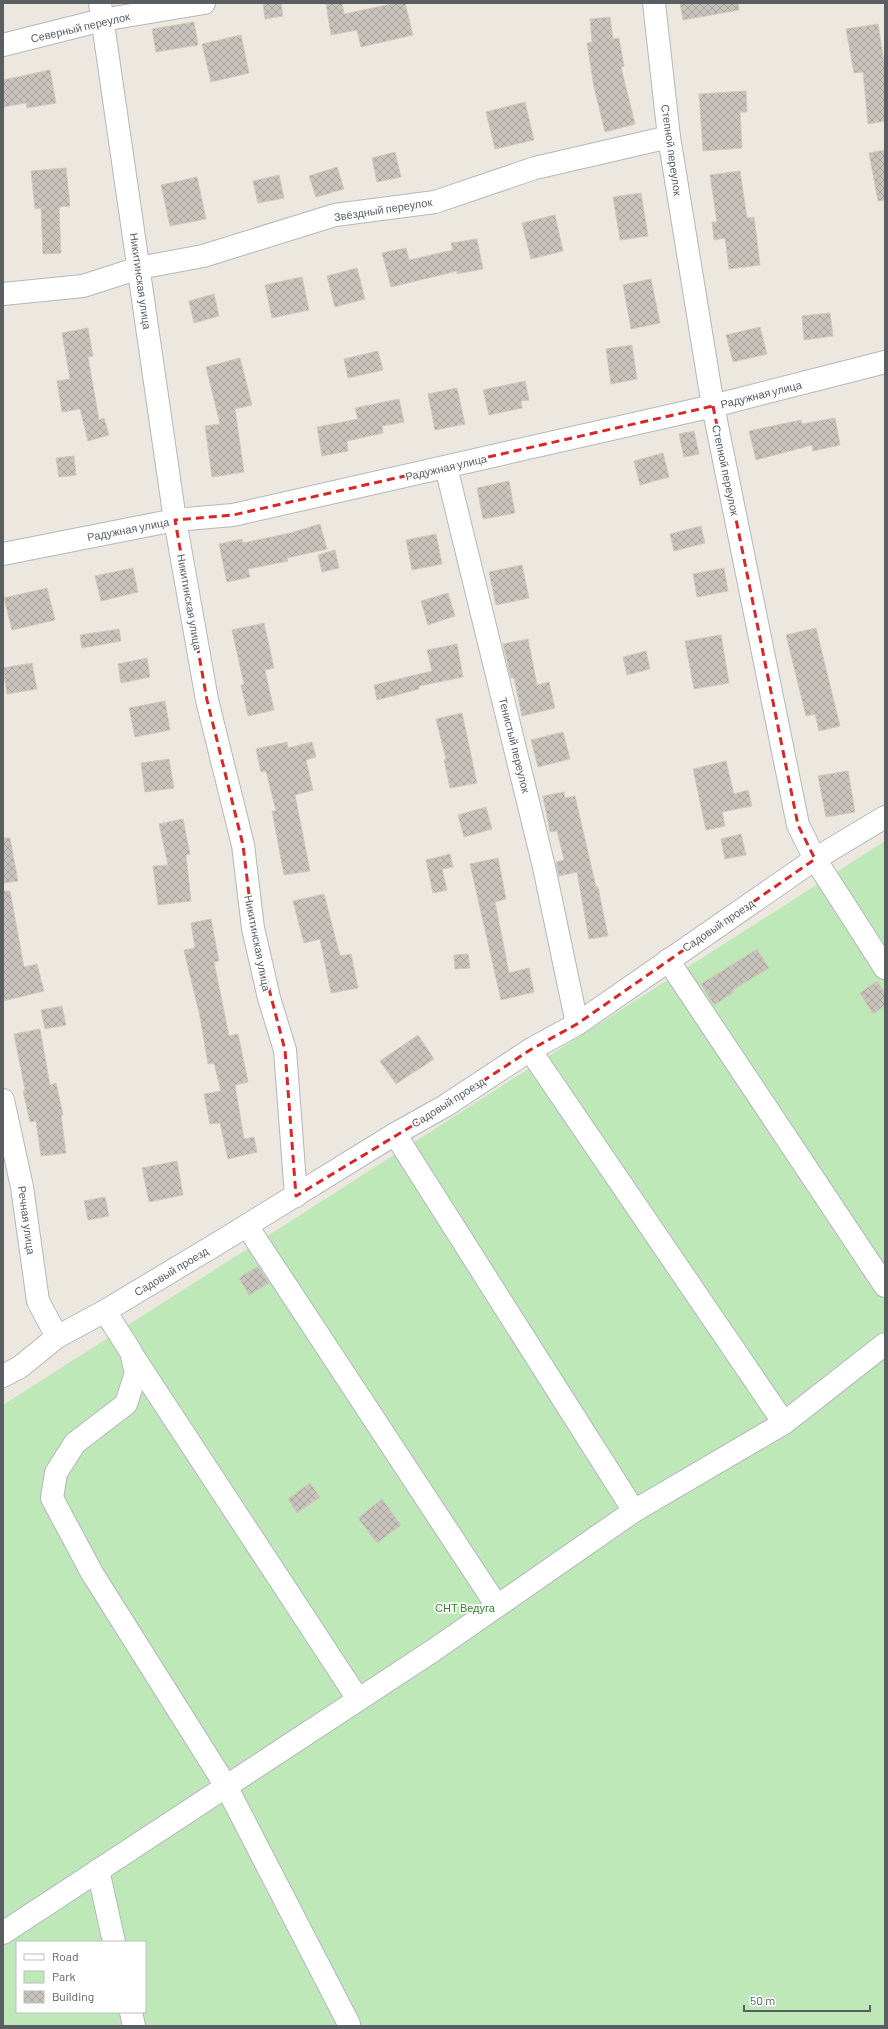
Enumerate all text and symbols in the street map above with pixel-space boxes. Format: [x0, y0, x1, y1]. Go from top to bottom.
street label: Северный переулок [29, 9, 131, 45]
street label: Степной переулок [659, 103, 685, 197]
street label: Звёздный переулок [333, 195, 433, 223]
street label: Никитинская улица [128, 232, 154, 331]
street label: Радужная улица [719, 377, 804, 410]
street label: Степной переулок [710, 423, 742, 517]
street label: Радужная улица [404, 451, 489, 483]
street label: Радужная улица [86, 515, 171, 543]
street label: Никитинская улица [175, 553, 205, 652]
street label: Тенистый переулок [497, 696, 533, 794]
street label: Никитинская улица [242, 894, 274, 993]
street label: Садовый проезд [680, 896, 757, 954]
street label: Садовый проезд [409, 1074, 488, 1130]
street label: Речная улица [16, 1185, 38, 1256]
street label: Садовый проезд [132, 1243, 211, 1298]
park label: СНТ Ведуга [435, 1601, 496, 1614]
legend [16, 1941, 146, 2013]
text: Road [52, 1949, 79, 1963]
text: Park [52, 1969, 76, 1983]
scale bar [744, 1987, 870, 2013]
text: Building [52, 1989, 94, 2003]
text: 50 m [750, 1993, 775, 2007]

